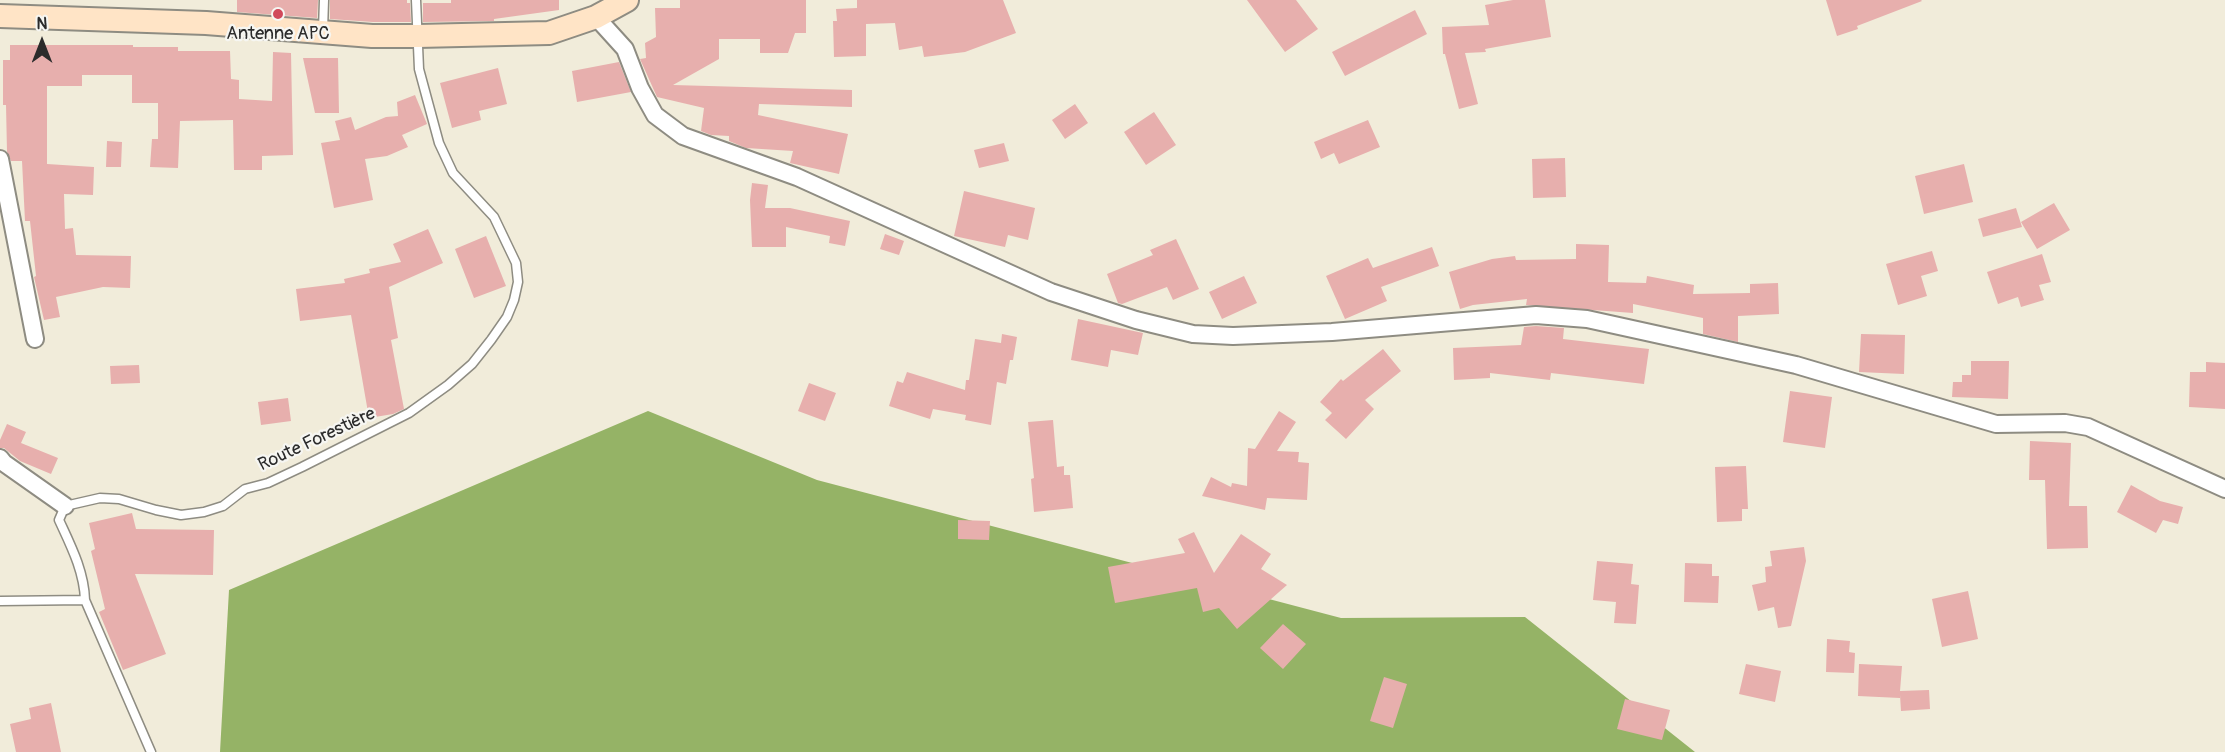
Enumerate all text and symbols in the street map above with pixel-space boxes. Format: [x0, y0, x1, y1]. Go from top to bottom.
marker: Antenne APC [271, 7, 285, 21]
north arrow [12, 12, 72, 72]
text: N [37, 14, 47, 34]
place label: Antenne APC [226, 23, 330, 45]
street label: Route Forestière [255, 403, 379, 477]

